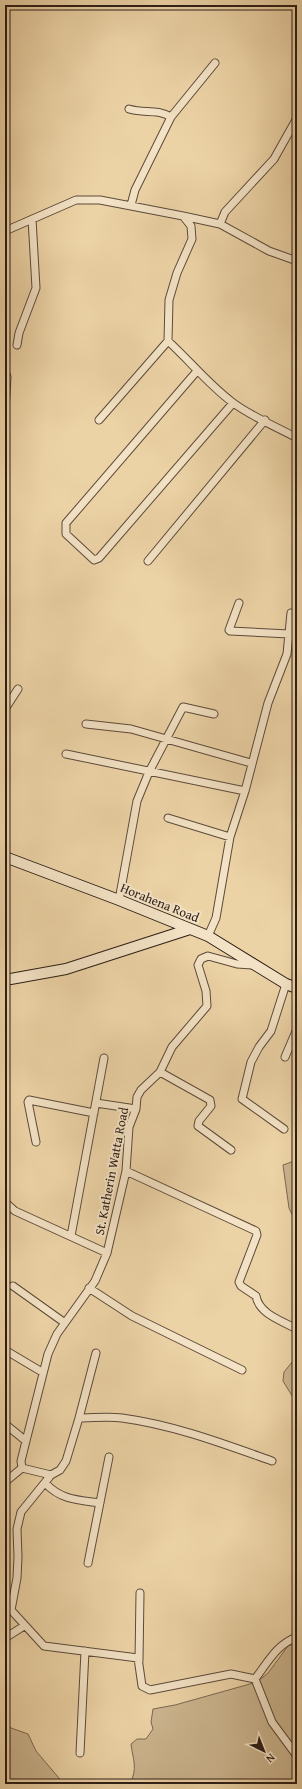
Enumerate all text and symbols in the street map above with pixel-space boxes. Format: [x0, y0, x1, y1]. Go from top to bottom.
street label: Horahena Road [118, 878, 202, 927]
street label: St. Katherin Watta Road [90, 1105, 133, 1237]
north arrow [244, 1731, 284, 1771]
text: N [262, 1750, 279, 1767]

